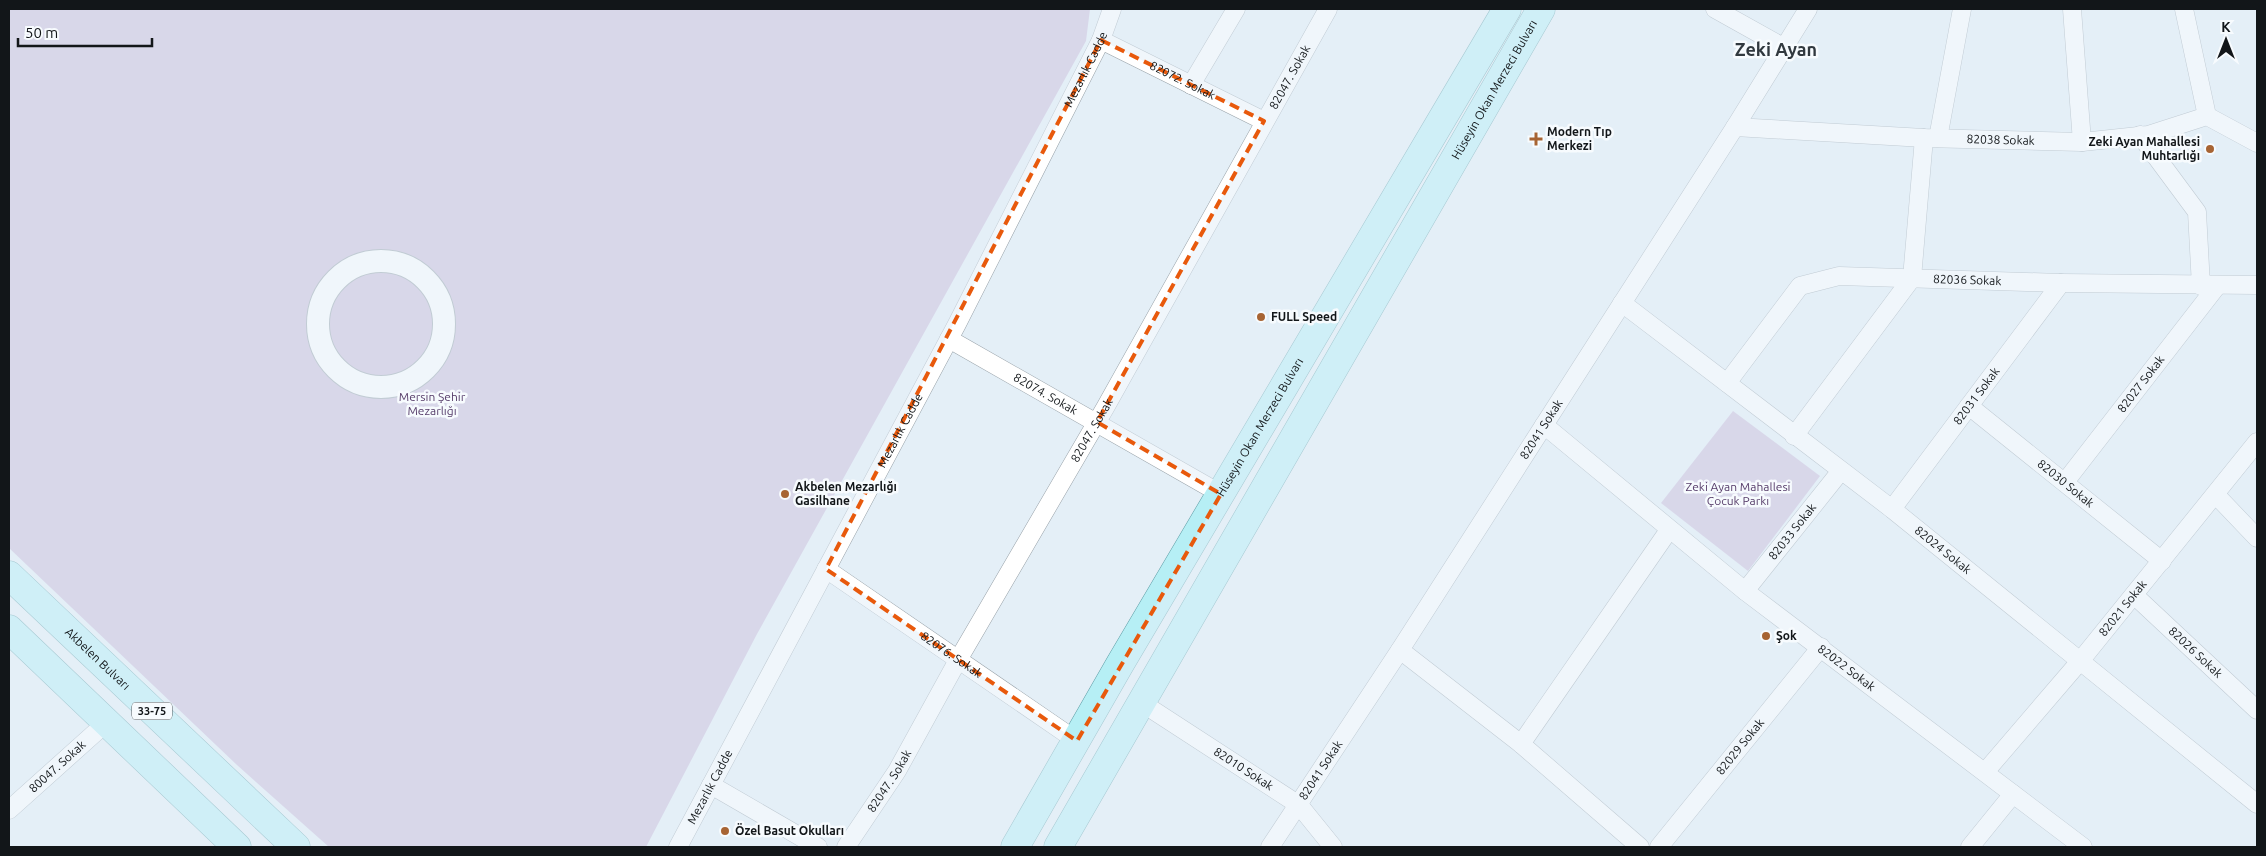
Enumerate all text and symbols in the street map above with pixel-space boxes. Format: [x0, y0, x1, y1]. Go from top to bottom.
scale bar [18, 15, 151, 47]
north arrow [2201, 15, 2251, 65]
street label: Hüseyin Okan Merzeci Bulvarı [1449, 18, 1539, 161]
text: K [2221, 19, 2231, 35]
text: 50 m [25, 24, 58, 41]
street label: Mezarlık Cadde [1061, 30, 1109, 109]
district label: Zeki Ayan [1735, 39, 1817, 59]
street label: 82047. Sokak [1266, 43, 1313, 111]
street label: 82072. Sokak [1148, 58, 1218, 102]
place label: Modern Tıp Merkezi [1547, 125, 1612, 152]
marker: Modern Tıp Merkezi [1529, 132, 1543, 146]
street label: 82038 Sokak [1966, 132, 2035, 147]
place label: Zeki Ayan Mahallesi Muhtarlığı [2088, 135, 2200, 162]
marker: Zeki Ayan Mahallesi Muhtarlığı [2204, 143, 2216, 155]
street label: 82036 Sokak [1933, 272, 2002, 287]
place label: FULL Speed [1271, 310, 1337, 323]
marker: FULL Speed [1255, 311, 1267, 323]
street label: 82027 Sokak [2115, 353, 2167, 415]
street label: Hüseyin Okan Merzeci Bulvarı [1214, 355, 1305, 499]
street label: 82031 Sokak [1950, 365, 2002, 427]
street label: 82074. Sokak [1012, 370, 1080, 417]
park label: Mersin Şehir Mezarlığı [399, 390, 466, 417]
street label: Mezarlık Cadde [875, 391, 925, 470]
street label: 82047. Sokak [1068, 396, 1115, 464]
street label: 82041 Sokak [1517, 397, 1565, 461]
street label: 82030 Sokak [2035, 457, 2097, 510]
place label: Akbelen Mezarlığı Gasilhane [795, 480, 897, 507]
park label: Zeki Ayan Mahallesi Çocuk Parkı [1685, 480, 1791, 507]
marker: Akbelen Mezarlığı Gasilhane [779, 488, 791, 500]
street label: 82033 Sokak [1766, 501, 1818, 562]
street label: 82024 Sokak [1913, 523, 1974, 576]
street label: 82021 Sokak [2096, 577, 2149, 639]
street label: 82026 Sokak [2166, 624, 2225, 680]
street label: Akbelen Bulvarı [63, 625, 133, 692]
street label: 82076. Sokak [919, 629, 985, 680]
place label: Şok [1776, 629, 1797, 644]
marker: Şok [1760, 630, 1772, 642]
street label: 82022 Sokak [1816, 642, 1878, 693]
road number: 33-75 [132, 702, 172, 719]
street label: 82029 Sokak [1713, 716, 1766, 777]
street label: 80047. Sokak [26, 738, 88, 795]
street label: 82041 Sokak [1296, 738, 1344, 802]
street label: 82010 Sokak [1212, 744, 1276, 793]
street label: Mezarlık Cadde [684, 747, 735, 826]
street label: 82047. Sokak [864, 747, 913, 814]
place label: Özel Basut Okulları [735, 823, 844, 837]
marker: Özel Basut Okulları [719, 825, 731, 837]

